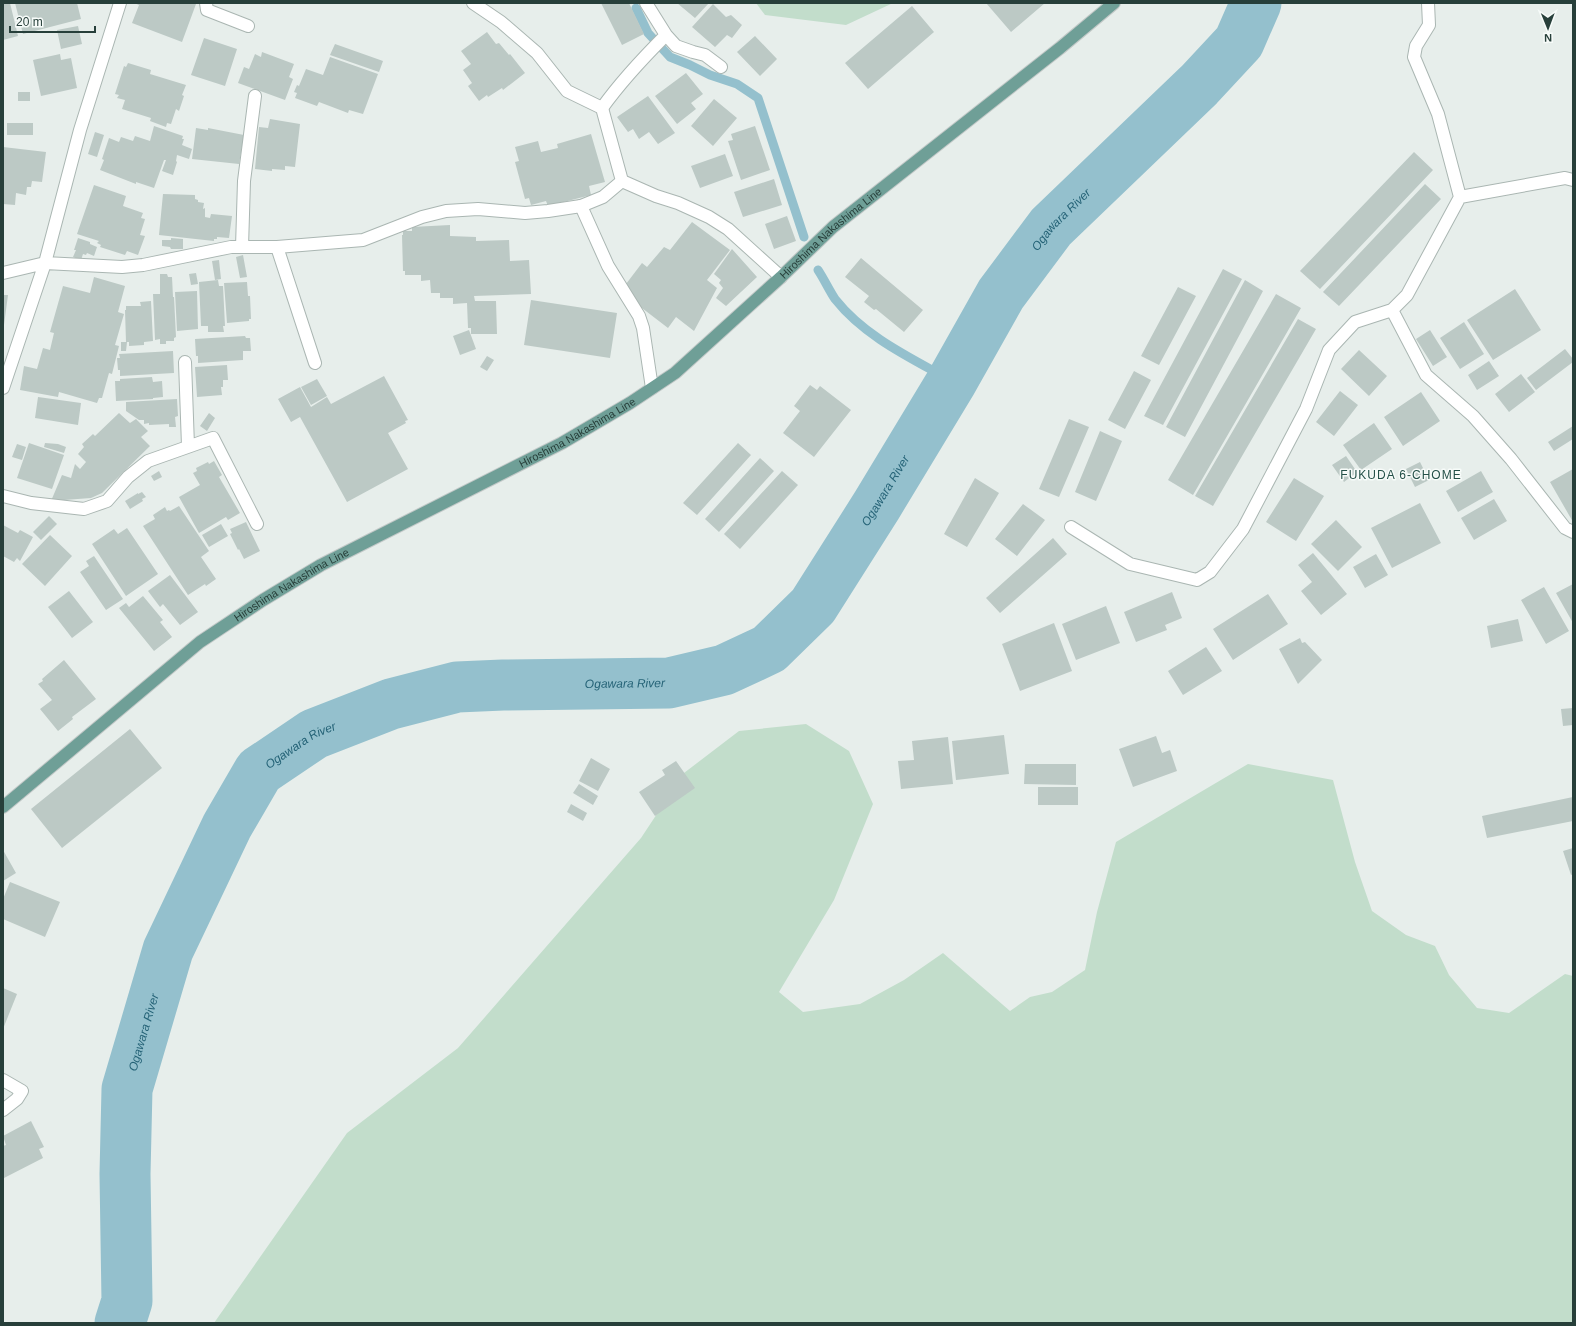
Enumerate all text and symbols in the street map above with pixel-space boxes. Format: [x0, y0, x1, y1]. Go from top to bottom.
scale bar [10, 8, 95, 34]
north arrow [1528, 8, 1568, 48]
text: 20 m [16, 15, 43, 29]
text: N [1544, 32, 1552, 44]
street label: Hiroshima Nakashima Line [777, 185, 884, 281]
water label: Ogawara River [1029, 185, 1094, 253]
street label: Hiroshima Nakashima Line [517, 395, 638, 470]
water label: Ogawara River [859, 452, 913, 529]
district label: FUKUDA 6-CHOME [1340, 468, 1462, 482]
street label: Hiroshima Nakashima Line [232, 546, 351, 624]
water label: Ogawara River [585, 676, 666, 691]
water label: Ogawara River [263, 719, 339, 772]
water label: Ogawara River [126, 991, 162, 1073]

